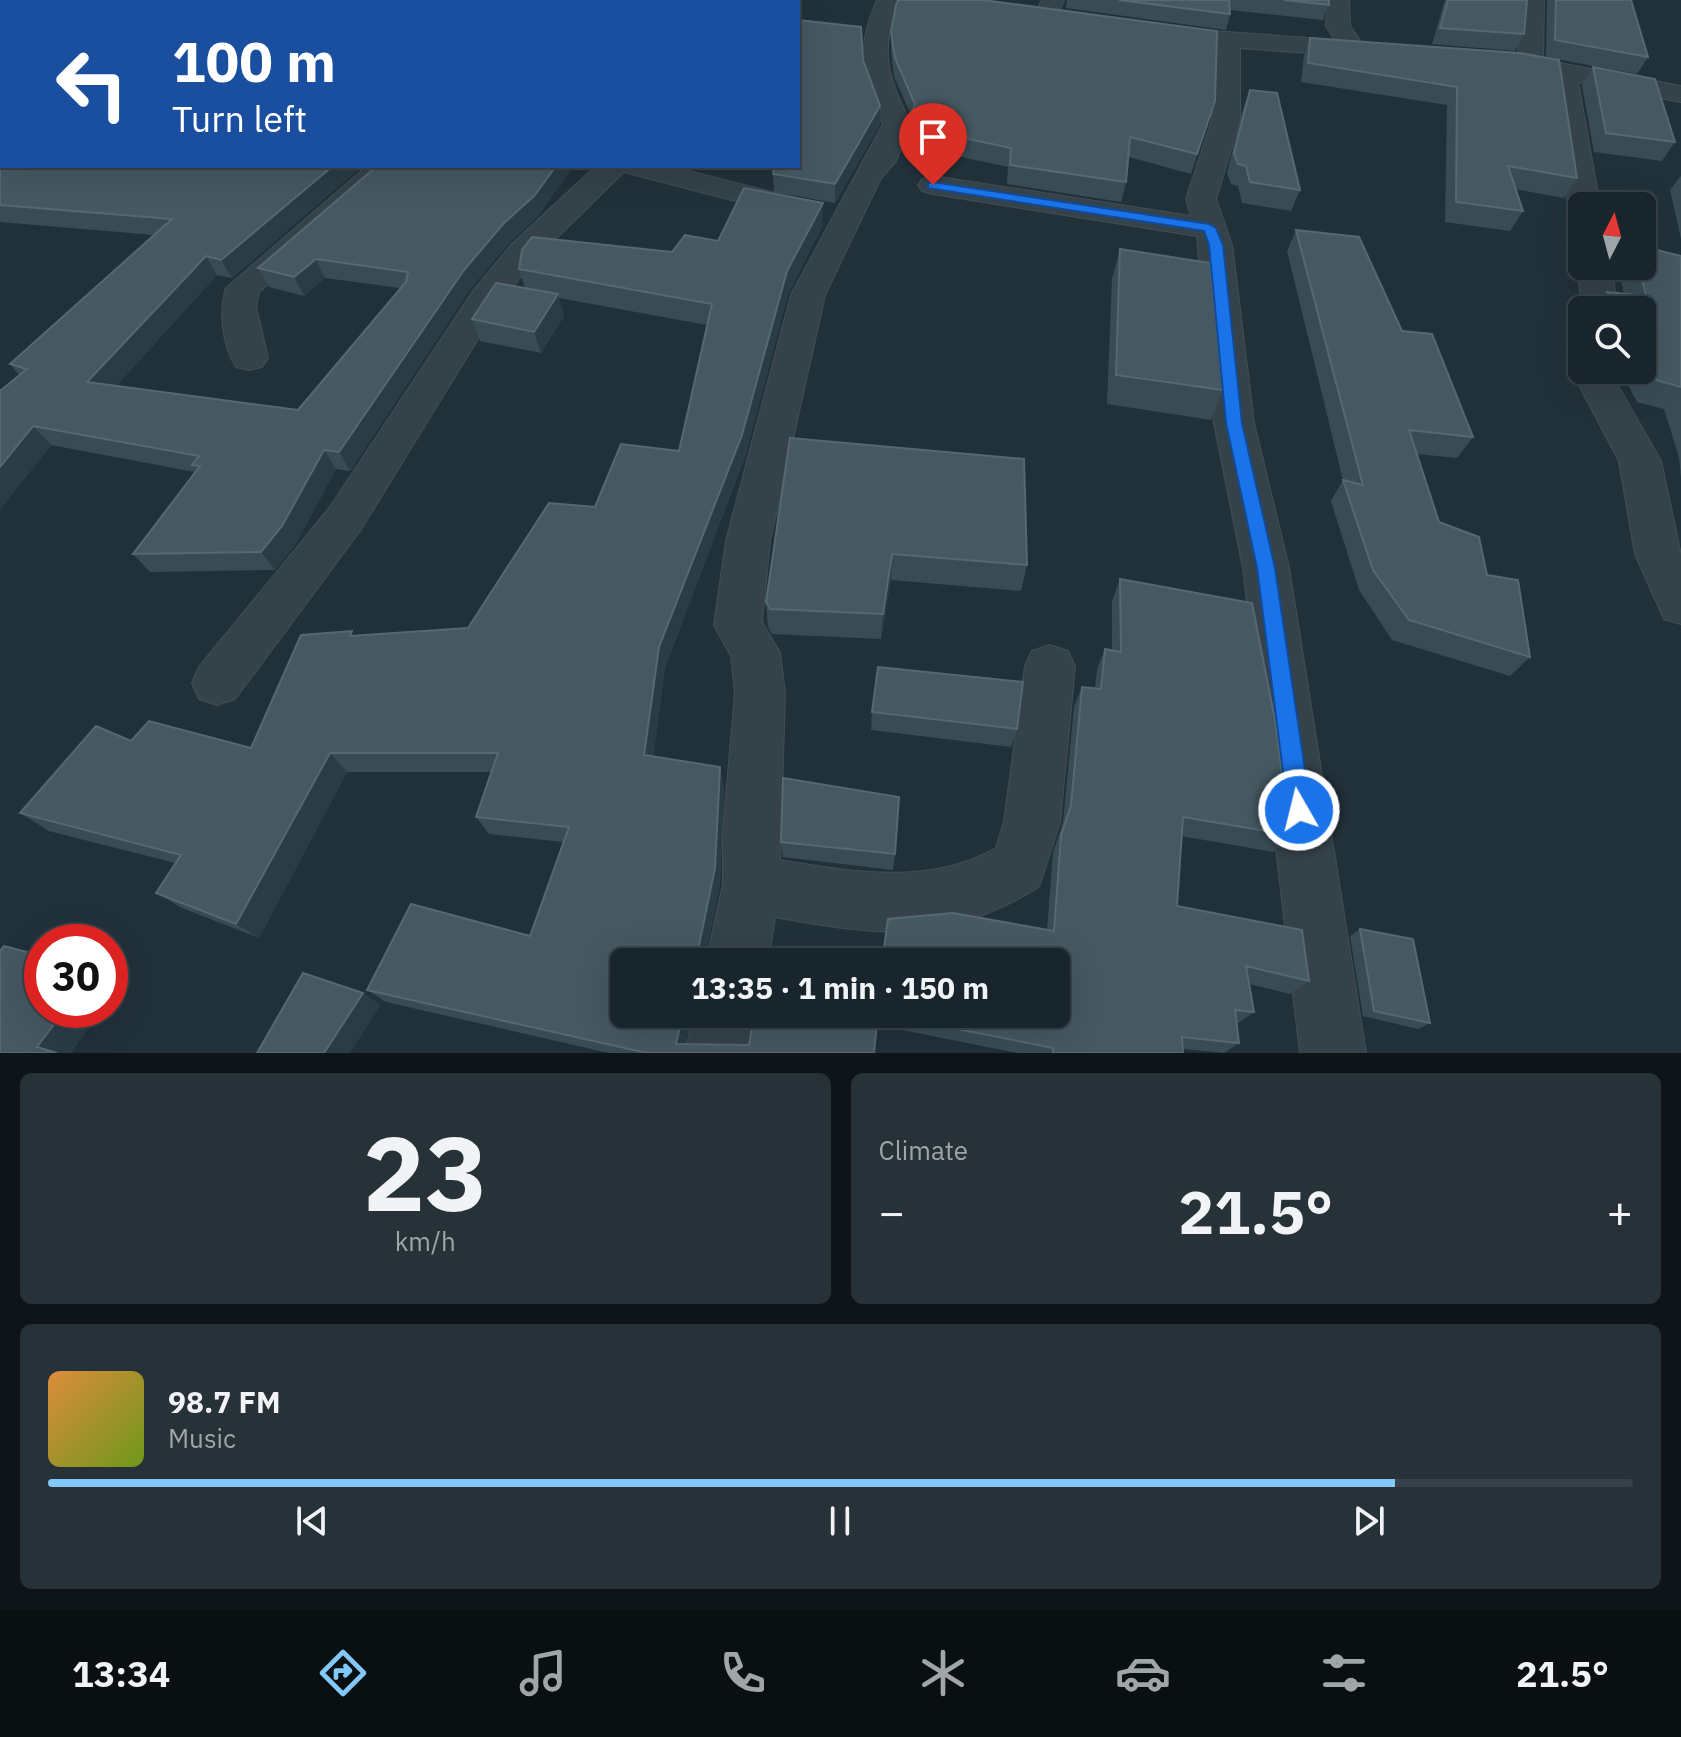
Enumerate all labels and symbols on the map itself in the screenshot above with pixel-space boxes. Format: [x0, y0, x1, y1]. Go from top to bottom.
pin [899, 103, 967, 185]
north arrow [1568, 192, 1656, 280]
position arrow [1257, 768, 1341, 852]
speed limit sign: 30 [24, 924, 128, 1028]

